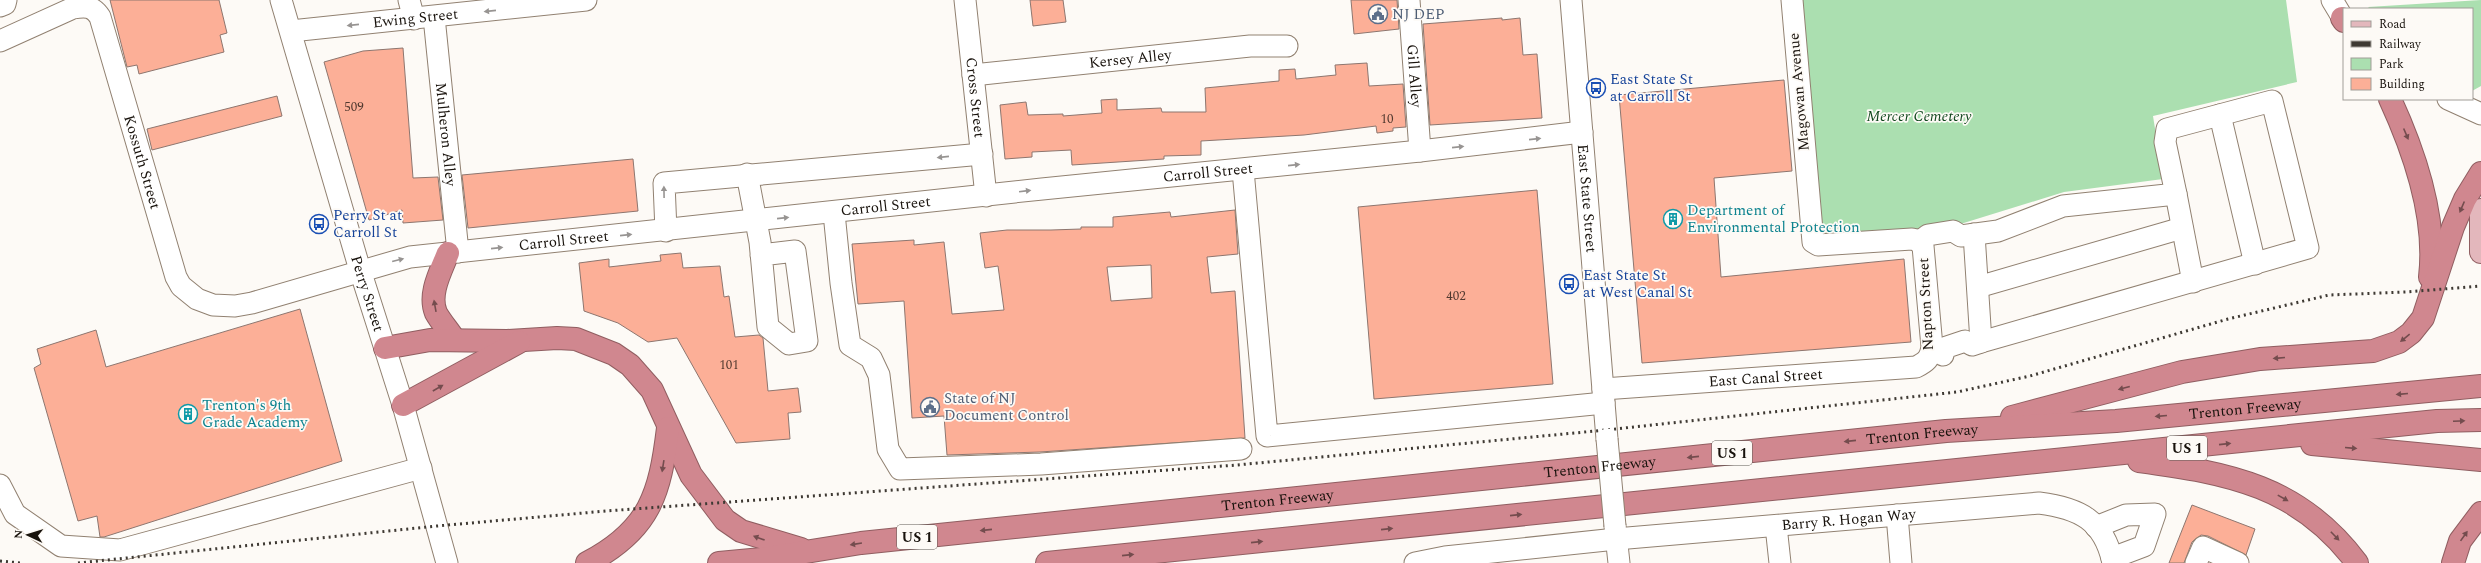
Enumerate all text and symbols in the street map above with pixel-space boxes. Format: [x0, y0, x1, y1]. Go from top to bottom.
street label: Ewing Street [371, 2, 459, 34]
public building icon: NJ DEP [1367, 3, 1389, 25]
place label: NJ DEP [1392, 3, 1445, 26]
one-way arrow [484, 7, 496, 14]
legend [2343, 8, 2473, 100]
text: Road [2379, 15, 2406, 34]
one-way arrow [347, 22, 359, 28]
street label: Magowan Avenue [1782, 32, 1816, 152]
text: Railway [2379, 35, 2422, 54]
street label: Kersey Alley [1088, 43, 1173, 74]
street label: Gill Alley [1401, 43, 1428, 109]
text: Park [2379, 55, 2404, 74]
street label: Cross Street [960, 56, 991, 139]
place label: East State St at Carroll St [1610, 68, 1693, 108]
text: Building [2379, 75, 2425, 94]
bus stop icon: East State St at Carroll St [1585, 77, 1607, 99]
street label: Mulheron Alley [429, 81, 463, 188]
house number: 509 [344, 97, 364, 117]
park label: Mercer Cemetery [1867, 105, 1972, 128]
house number: 10 [1381, 109, 1394, 129]
street label: Kossuth Street [118, 112, 167, 212]
one-way arrow [2403, 129, 2409, 140]
one-way arrow [1529, 135, 1541, 142]
street label: East State Street [1571, 143, 1603, 254]
one-way arrow [1452, 144, 1464, 150]
one-way arrow [937, 154, 949, 161]
street label: Carroll Street [1162, 156, 1254, 188]
one-way arrow [1288, 162, 1300, 168]
one-way arrow [661, 185, 667, 198]
one-way arrow [1019, 188, 1031, 194]
street label: Carroll Street [840, 190, 932, 222]
place label: Department of Environmental Protection [1687, 199, 1860, 239]
one-way arrow [2458, 201, 2465, 213]
place label: Perry St at Carroll St [333, 204, 402, 244]
building icon: Department of Environmental Protection [1662, 208, 1684, 230]
bus stop icon: Perry St at Carroll St [308, 213, 330, 235]
one-way arrow [777, 215, 789, 221]
street label: Carroll Street [517, 224, 610, 257]
one-way arrow [620, 232, 632, 238]
one-way arrow [491, 244, 503, 251]
street label: Perry Street [345, 253, 390, 335]
one-way arrow [391, 257, 404, 263]
street label: Napton Street [1912, 257, 1940, 351]
place label: East State St at West Canal St [1583, 264, 1692, 304]
bus stop icon: East State St at West Canal St [1558, 273, 1580, 295]
house number: 402 [1446, 286, 1466, 306]
one-way arrow [432, 300, 438, 312]
one-way arrow [2400, 333, 2411, 342]
one-way arrow [2273, 354, 2285, 361]
house number: 101 [719, 355, 739, 375]
street label: East Canal Street [1708, 362, 1823, 393]
one-way arrow [432, 384, 444, 391]
one-way arrow [2118, 385, 2130, 391]
place label: State of NJ Document Control [944, 387, 1069, 427]
one-way arrow [2396, 390, 2408, 397]
street label: Trenton Freeway [2188, 392, 2303, 425]
place label: Trenton's 9th Grade Academy [202, 394, 308, 434]
public building icon: State of NJ Document Control [919, 396, 941, 418]
building icon: Trenton's 9th Grade Academy [177, 403, 199, 425]
one-way arrow [2155, 413, 2167, 420]
one-way arrow [2453, 417, 2465, 424]
street label: Trenton Freeway [1865, 418, 1979, 451]
road number: US 1 [2167, 436, 2207, 460]
one-way arrow [1844, 438, 1856, 444]
one-way arrow [2219, 440, 2231, 447]
road number: US 1 [1712, 441, 1752, 465]
one-way arrow [2345, 445, 2357, 452]
street label: Trenton Freeway [1542, 449, 1658, 484]
one-way arrow [1687, 454, 1699, 461]
one-way arrow [660, 460, 666, 472]
street label: Trenton Freeway [1220, 483, 1335, 517]
one-way arrow [2277, 495, 2289, 502]
street label: Barry R. Hogan Way [1781, 502, 1917, 536]
one-way arrow [1510, 512, 1522, 519]
north arrow [8, 515, 48, 555]
road number: US 1 [897, 525, 937, 549]
one-way arrow [1381, 525, 1393, 532]
one-way arrow [979, 527, 992, 533]
text: N [10, 529, 27, 539]
one-way arrow [2330, 531, 2340, 541]
one-way arrow [2460, 531, 2467, 542]
one-way arrow [752, 534, 764, 540]
one-way arrow [1251, 538, 1263, 545]
one-way arrow [850, 541, 862, 547]
one-way arrow [1122, 552, 1134, 558]

